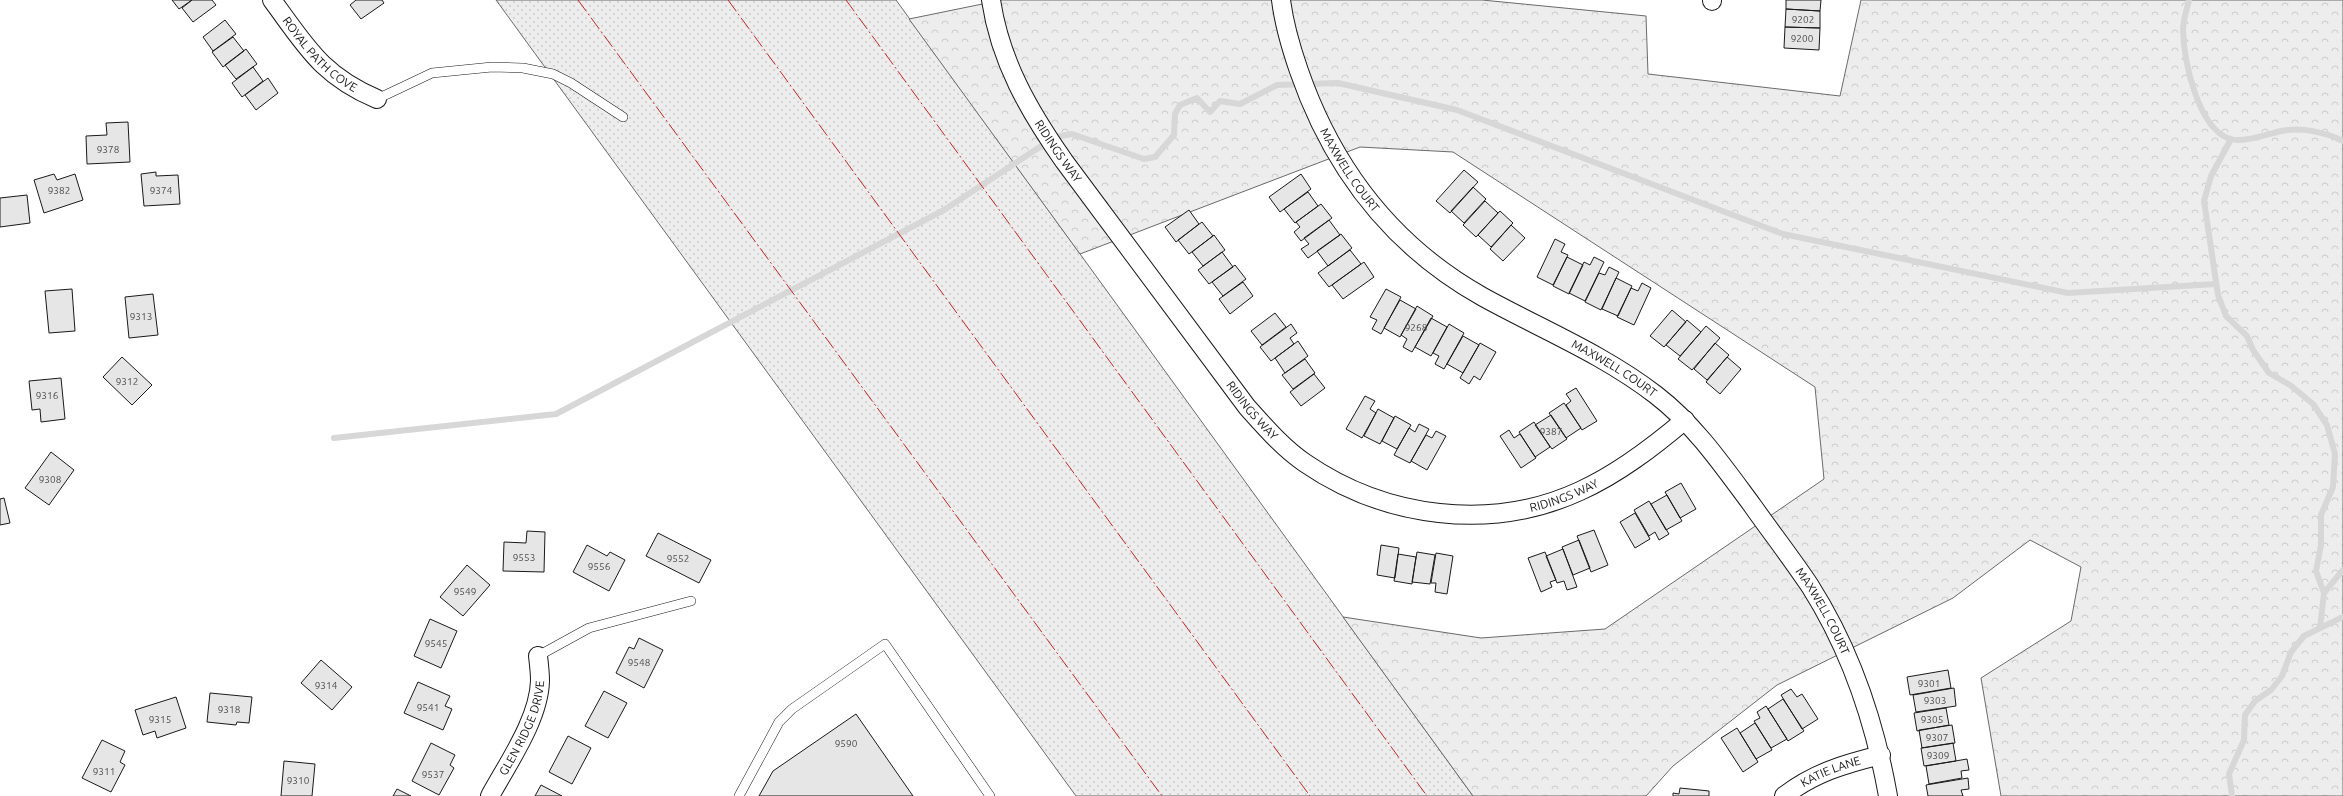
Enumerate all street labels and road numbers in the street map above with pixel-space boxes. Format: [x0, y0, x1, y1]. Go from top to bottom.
street label: ROYAL PATH COVE [280, 14, 360, 94]
street label: RIDINGS WAY [1033, 117, 1084, 185]
street label: MAXWELL COURT [1318, 126, 1382, 214]
street label: MAXWELL COURT [1570, 337, 1660, 399]
street label: RIDINGS WAY [1224, 378, 1281, 442]
street label: RIDINGS WAY [1528, 476, 1600, 514]
street label: MAXWELL COURT [1793, 565, 1852, 657]
street label: GLEN RIDGE DRIVE [496, 680, 546, 777]
street label: KATIE LANE [1798, 754, 1862, 789]

